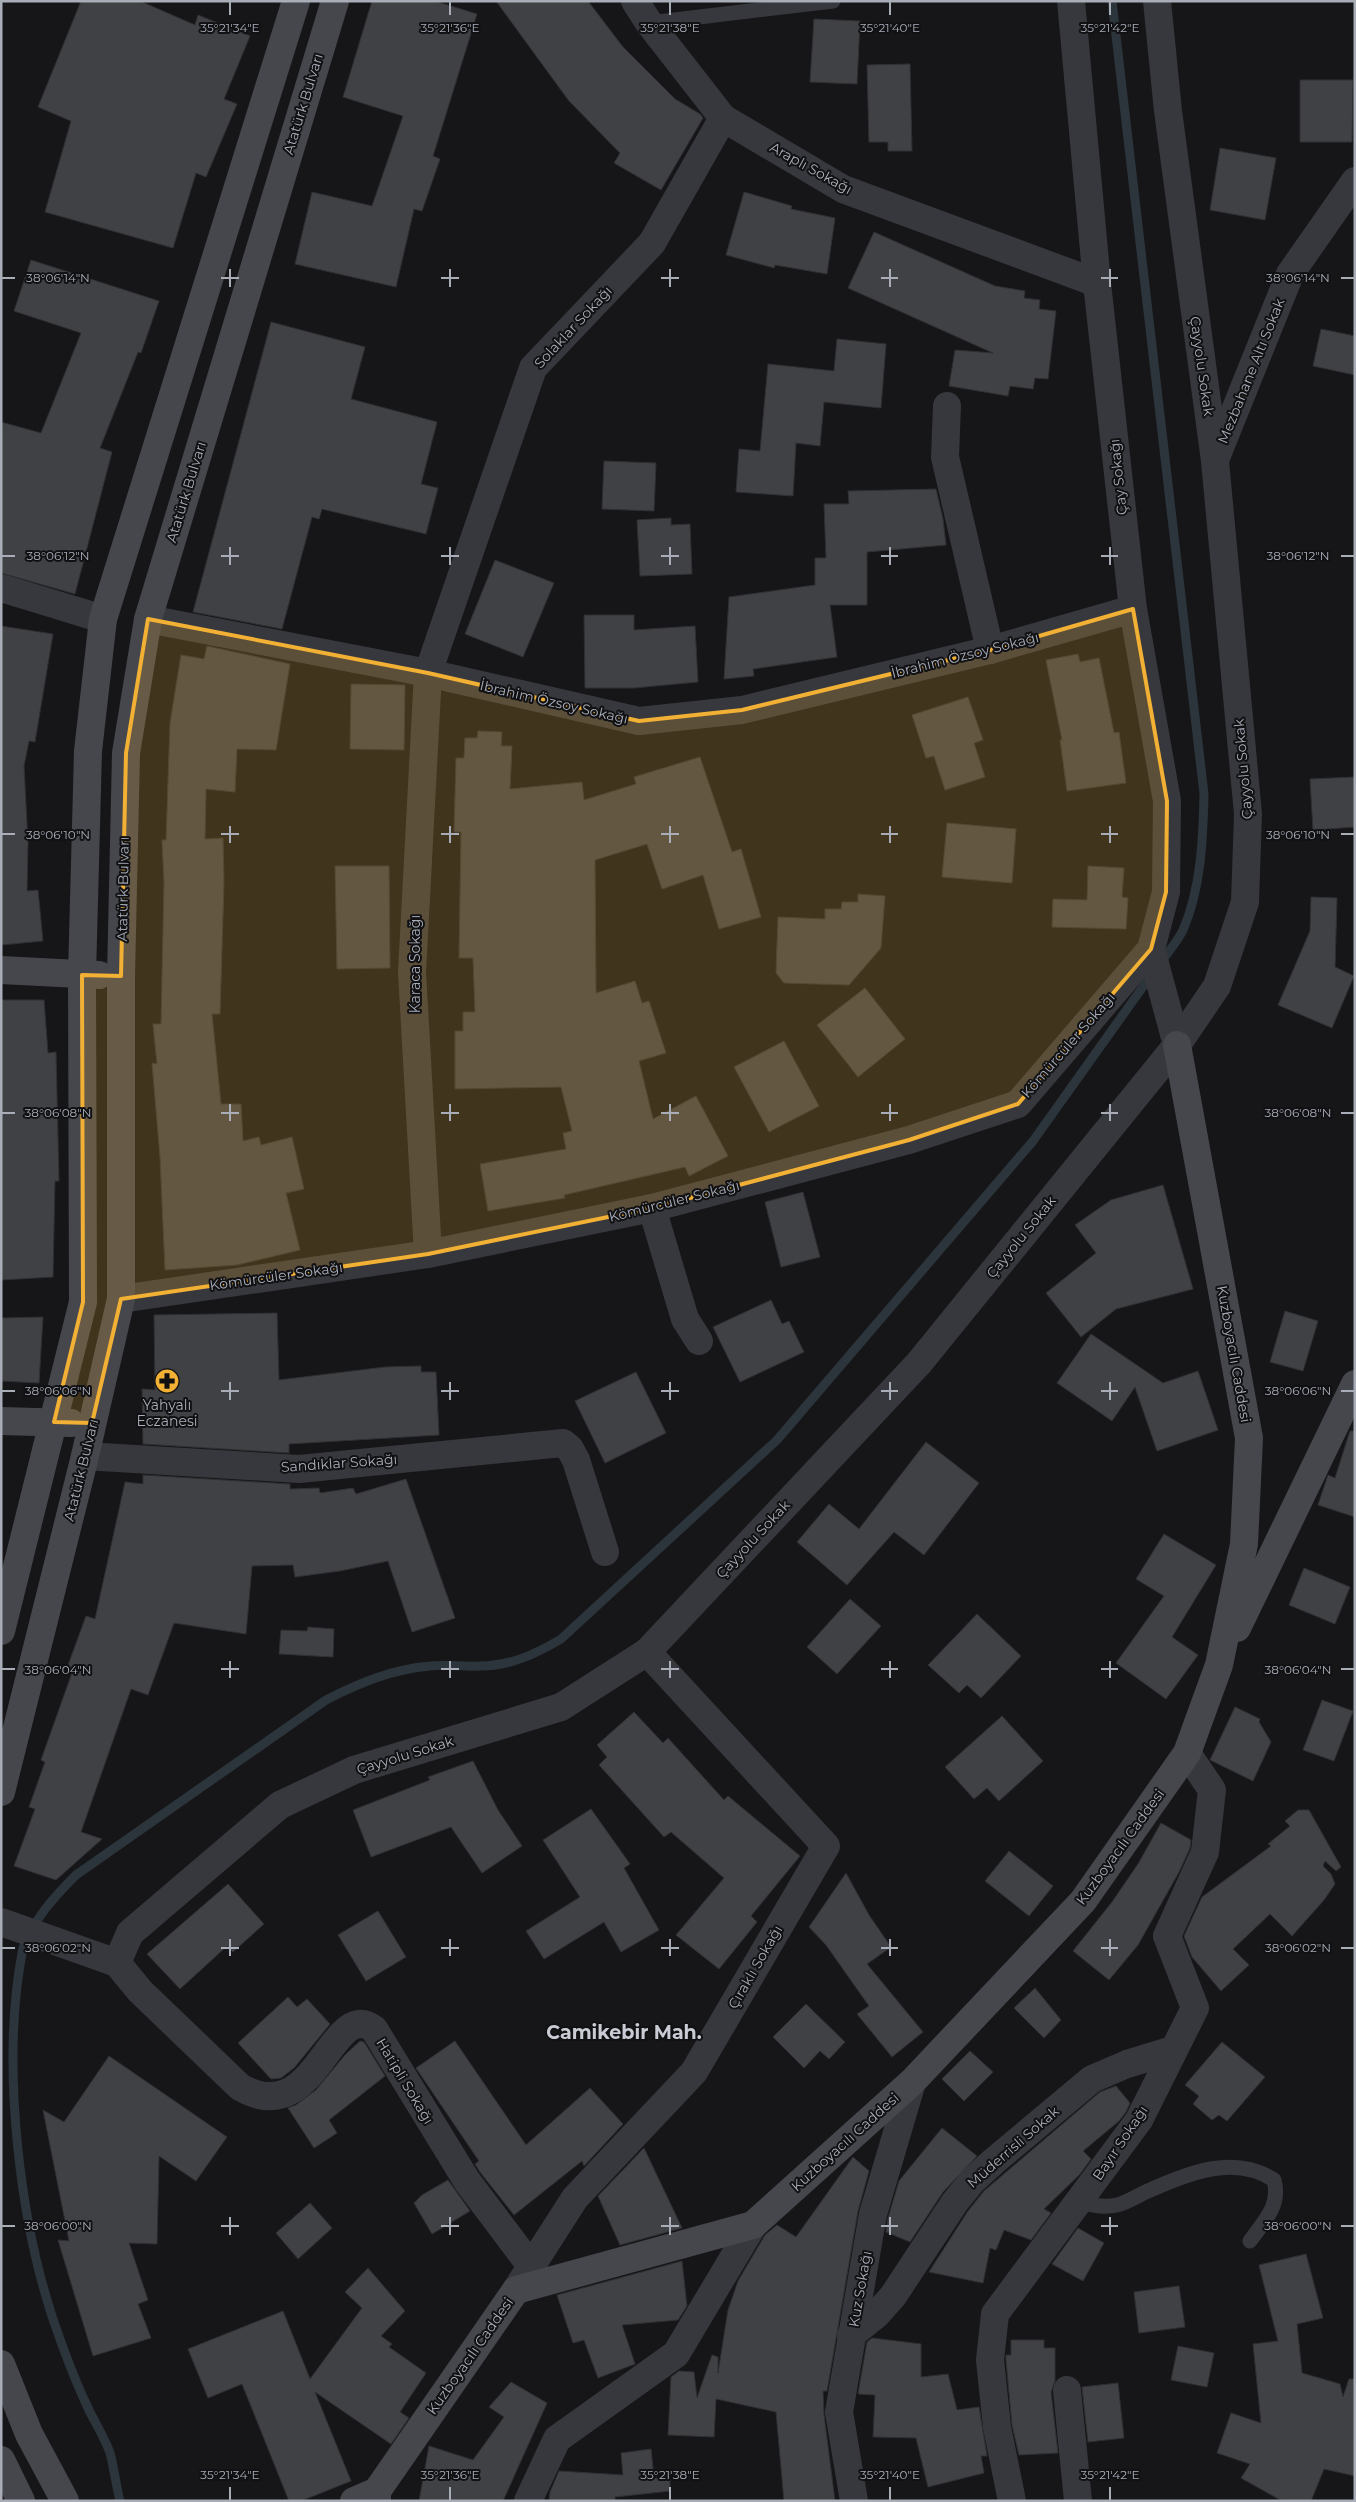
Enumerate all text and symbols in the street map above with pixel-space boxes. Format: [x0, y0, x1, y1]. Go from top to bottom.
text: 35°21'34"E [200, 20, 260, 35]
text: 35°21'36"E [421, 20, 479, 35]
text: 35°21'38"E [640, 20, 700, 35]
text: 35°21'40"E [860, 20, 920, 35]
text: 35°21'42"E [1081, 20, 1139, 35]
street label: Atatürk Bulvarı [279, 51, 327, 157]
street label: Araplı Sokağı [767, 138, 855, 198]
text: 38°06'14"N [26, 270, 90, 285]
text: 38°06'14"N [1266, 270, 1330, 285]
street label: Solaklar Sokağı [530, 282, 616, 372]
street label: Mezbahane Altı Sokak [1214, 295, 1289, 446]
street label: Çayyolu Sokak [1186, 315, 1218, 418]
street label: Çay Sokağı [1105, 438, 1131, 516]
street label: Atatürk Bulvarı [162, 439, 210, 545]
text: 38°06'12"N [26, 548, 90, 563]
text: 38°06'12"N [1266, 548, 1330, 563]
street label: İbrahim Özsoy Sokağı [889, 628, 1041, 682]
street label: İbrahim Özsoy Sokağı [478, 676, 630, 728]
street label: Çayyolu Sokak [1230, 718, 1256, 820]
text: 38°06'10"N [26, 827, 90, 842]
text: 38°06'10"N [1266, 827, 1330, 842]
street label: Atatürk Bulvarı [113, 836, 133, 942]
street label: Karaca Sokağı [406, 915, 424, 1013]
street label: Kömürcüler Sokağı [1017, 988, 1119, 1102]
text: 38°06'08"N [24, 1105, 92, 1120]
text: 38°06'08"N [1264, 1105, 1332, 1120]
street label: Kömürcüler Sokağı [607, 1176, 741, 1226]
street label: Çayyolu Sokak [982, 1192, 1060, 1282]
street label: Kömürcüler Sokağı [208, 1258, 344, 1294]
street label: Kuzboyacılı Caddesi [1213, 1284, 1255, 1424]
pharmacy icon: Yahyalı Eczanesi [154, 1368, 180, 1394]
text: 38°06'06"N [25, 1383, 91, 1398]
text: 38°06'06"N [1265, 1383, 1331, 1398]
place label: Yahyalı Eczanesi [137, 1396, 197, 1430]
street label: Atatürk Bulvarı [60, 1417, 102, 1523]
street label: Sandıklar Sokağı [280, 1450, 398, 1476]
street label: Çayyolu Sokak [712, 1496, 794, 1582]
text: 38°06'04"N [25, 1662, 91, 1677]
text: 38°06'04"N [1265, 1662, 1331, 1677]
street label: Çayyolu Sokak [354, 1732, 456, 1778]
street label: Kuzboyacılı Caddesi [1072, 1786, 1168, 1908]
street label: Çıraklı Sokağı [724, 1922, 786, 2012]
text: 38°06'02"N [25, 1940, 91, 1955]
text: 38°06'02"N [1265, 1940, 1331, 1955]
district label: Camikebir Mah. [546, 2021, 702, 2044]
street label: Hatipli Sokağı [372, 2035, 438, 2127]
street label: Kuzboyacılı Caddesi [787, 2089, 903, 2195]
street label: Müderrisli Sokak [963, 2102, 1063, 2192]
street label: Bayır Sokağı [1088, 2102, 1152, 2184]
text: 38°06'00"N [24, 2218, 92, 2233]
text: 38°06'00"N [1264, 2218, 1332, 2233]
street label: Kuz Sokağı [844, 2249, 876, 2329]
street label: Kuzboyacılı Caddesi [423, 2294, 517, 2418]
text: 35°21'34"E [200, 2467, 260, 2482]
text: 35°21'36"E [421, 2467, 479, 2482]
text: 35°21'38"E [640, 2467, 700, 2482]
text: 35°21'40"E [860, 2467, 920, 2482]
text: 35°21'42"E [1081, 2467, 1139, 2482]

